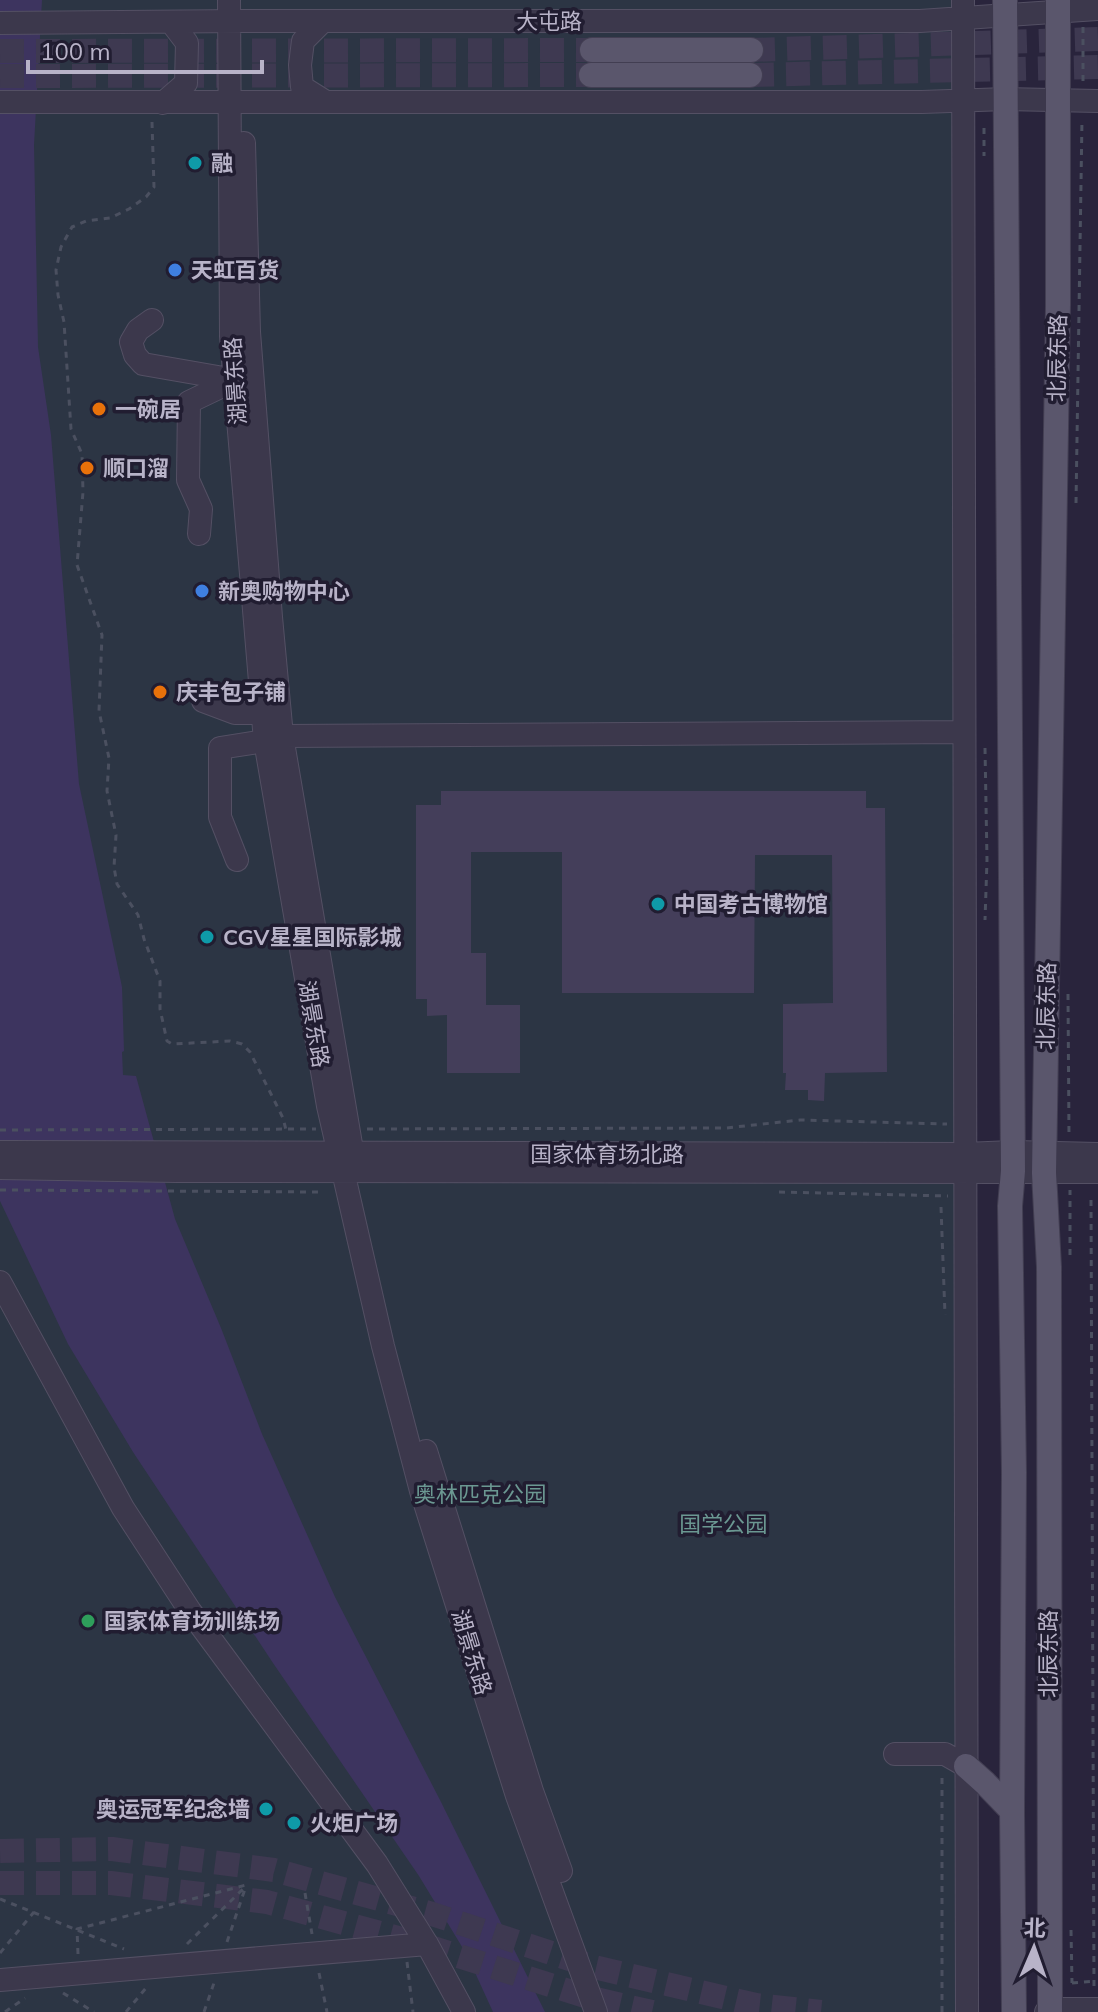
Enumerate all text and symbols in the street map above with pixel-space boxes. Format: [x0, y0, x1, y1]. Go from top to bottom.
street label: 大屯路 [516, 7, 582, 35]
scale bar [28, 24, 262, 74]
text: 100 m [40, 36, 111, 66]
place label: 融 [211, 149, 233, 177]
marker: 融 [186, 154, 204, 172]
place label: 天虹百货 [191, 256, 279, 284]
marker: 天虹百货 [166, 261, 184, 279]
street label: 北辰东路 [1042, 314, 1072, 402]
street label: 湖景东路 [218, 336, 252, 426]
place label: 一碗居 [115, 395, 181, 423]
marker: 一碗居 [90, 400, 108, 418]
place label: 顺口溜 [103, 454, 169, 482]
marker: 顺口溜 [78, 459, 96, 477]
place label: 新奥购物中心 [218, 577, 350, 605]
marker: 新奥购物中心 [193, 582, 211, 600]
place label: 庆丰包子铺 [176, 678, 286, 706]
marker: 庆丰包子铺 [151, 683, 169, 701]
place label: 中国考古博物馆 [674, 890, 828, 918]
marker: 中国考古博物馆 [649, 895, 667, 913]
place label: CGV星星国际影城 [223, 923, 402, 951]
marker: CGV星星国际影城 [198, 928, 216, 946]
street label: 北辰东路 [1031, 962, 1061, 1050]
street label: 湖景东路 [293, 978, 335, 1070]
street label: 国家体育场北路 [530, 1140, 684, 1168]
park label: 奥林匹克公园 [414, 1480, 546, 1508]
park label: 国学公园 [679, 1510, 767, 1538]
street label: 湖景东路 [446, 1606, 498, 1698]
place label: 国家体育场训练场 [104, 1607, 280, 1635]
street label: 北辰东路 [1034, 1610, 1062, 1698]
marker: 国家体育场训练场 [79, 1612, 97, 1630]
place label: 奥运冠军纪念墙 [96, 1795, 250, 1823]
marker: 奥运冠军纪念墙 [257, 1800, 275, 1818]
place label: 火炬广场 [310, 1809, 398, 1837]
marker: 火炬广场 [285, 1814, 303, 1832]
north arrow [994, 1908, 1074, 1988]
text: 北 [1023, 1914, 1046, 1942]

